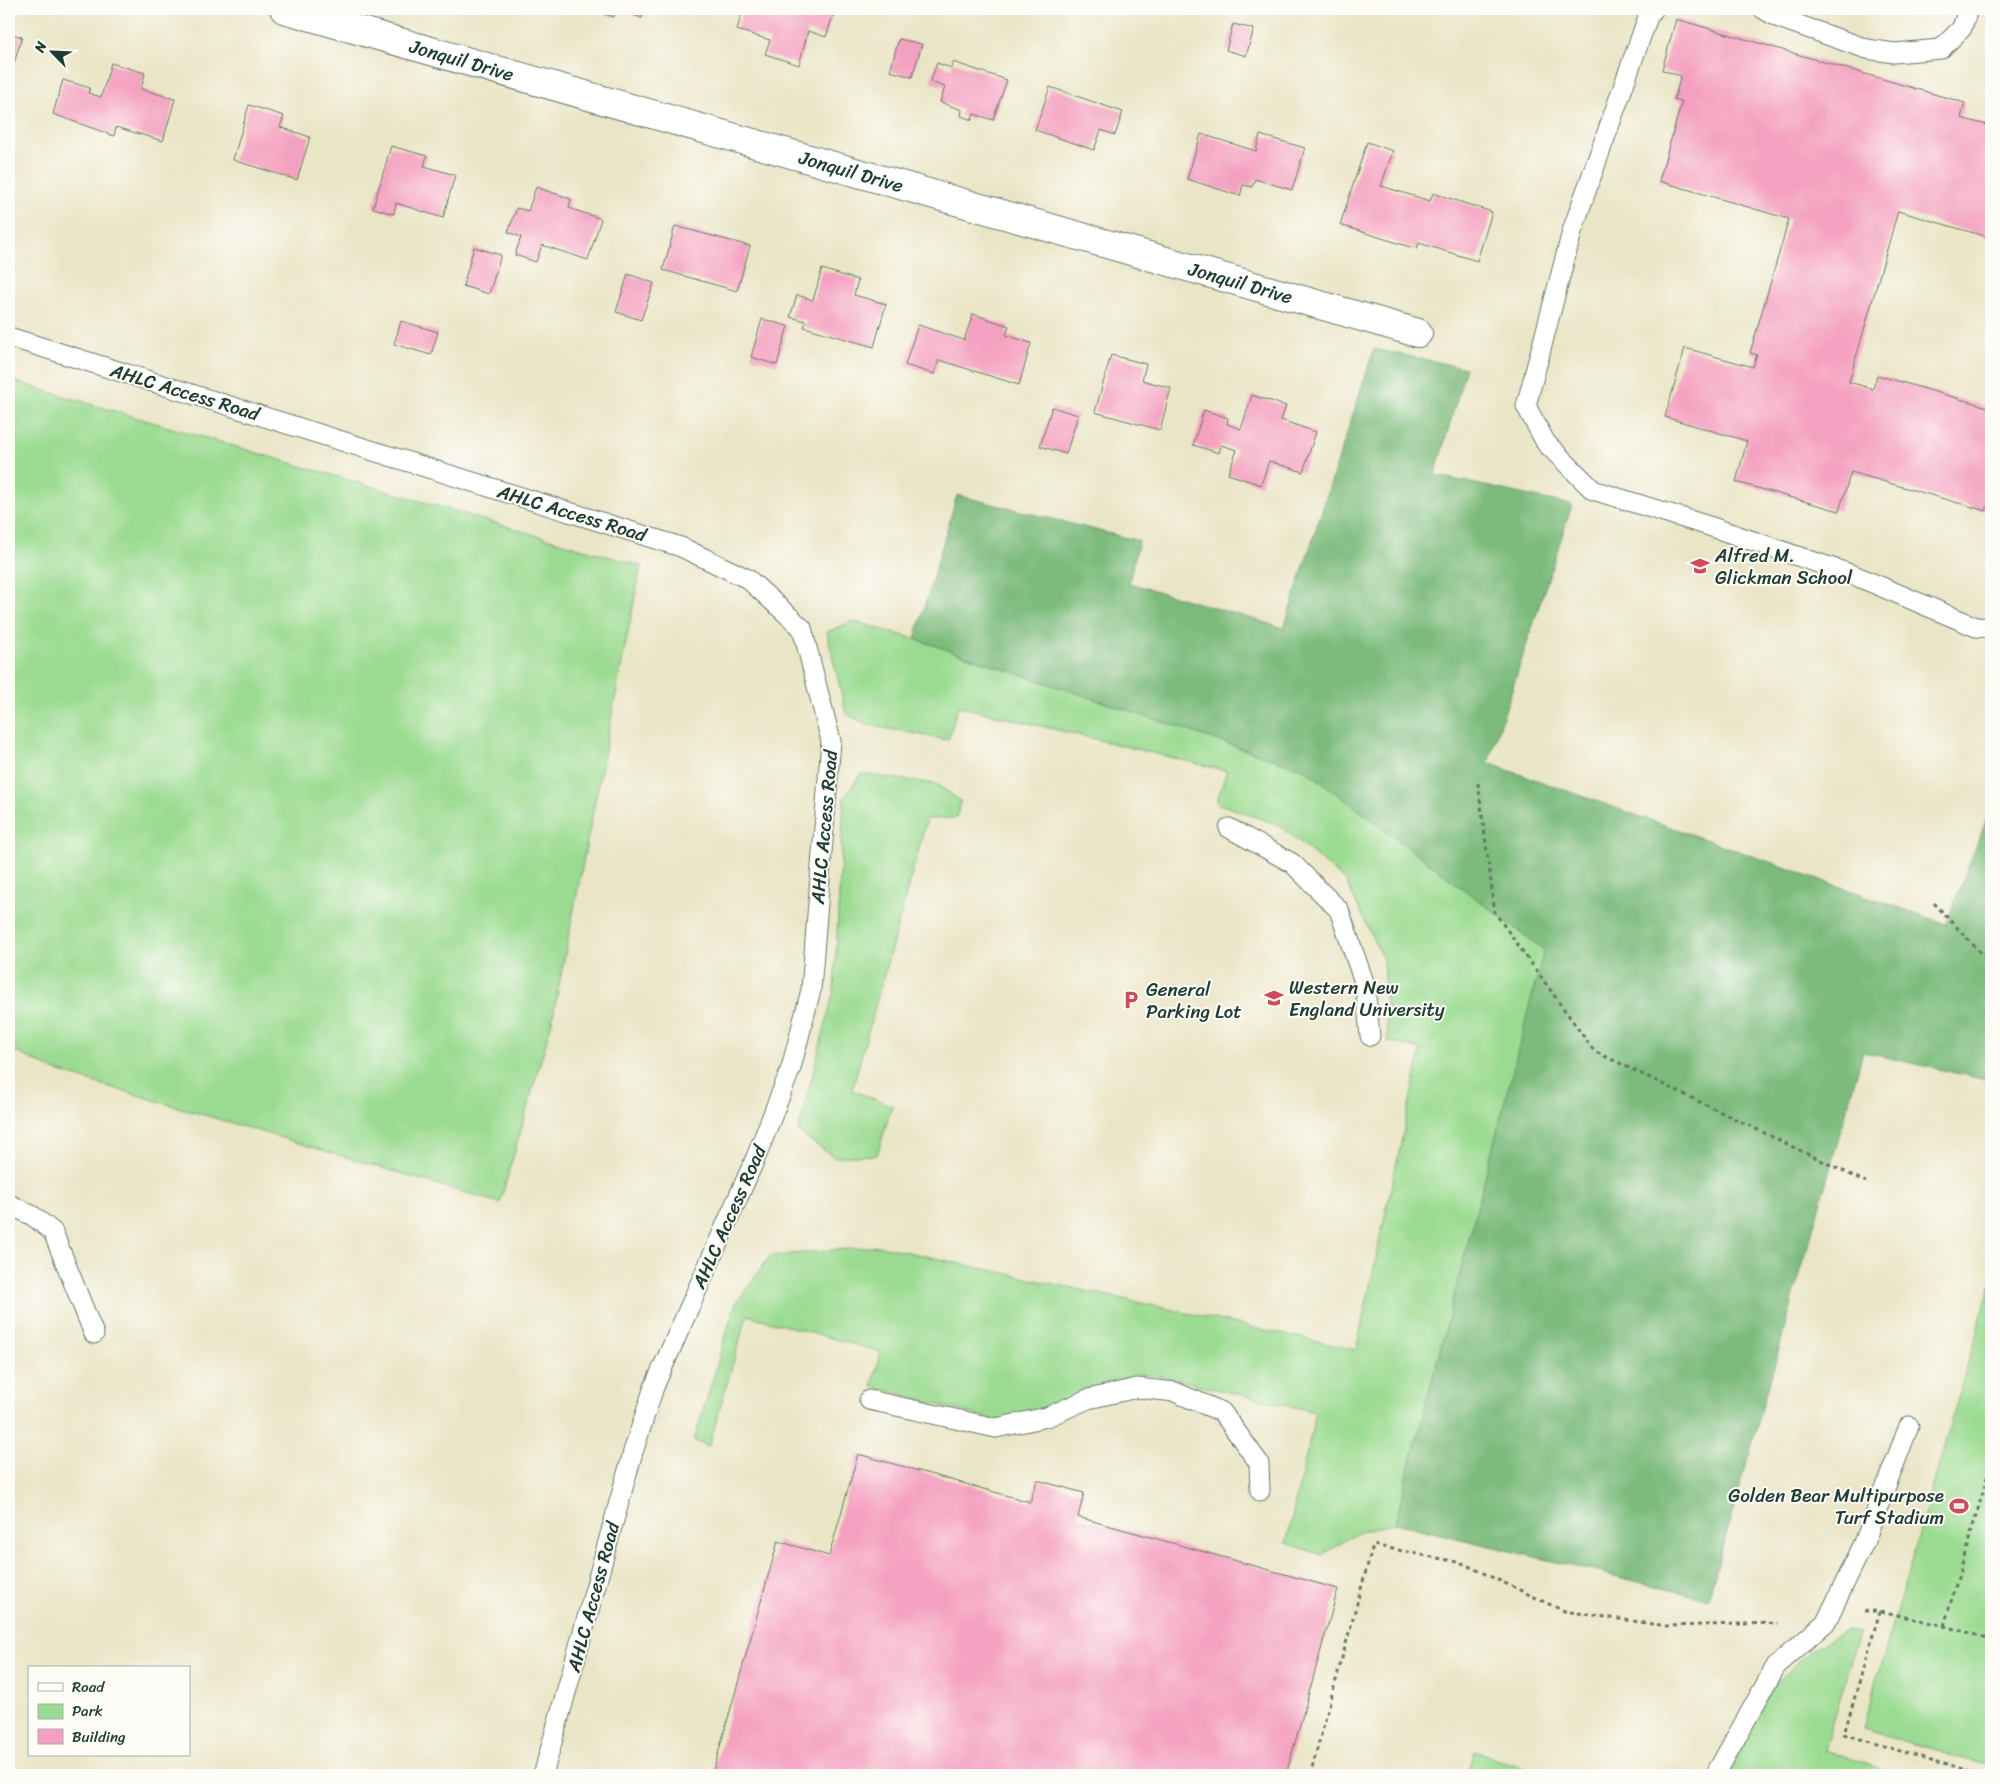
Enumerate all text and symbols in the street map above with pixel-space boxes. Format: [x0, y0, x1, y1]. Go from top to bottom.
north arrow [28, 28, 78, 78]
street label: Jonquil Drive [405, 29, 518, 90]
text: N [27, 37, 54, 57]
street label: Jonquil Drive [794, 140, 907, 202]
street label: Jonquil Drive [1184, 252, 1297, 313]
street label: AHLC Access Road [105, 353, 265, 431]
street label: AHLC Access Road [492, 474, 652, 552]
place label: Alfred M. Glickman School [1714, 539, 1853, 594]
school or university icon: Alfred M. Glickman School [1689, 555, 1711, 577]
street label: AHLC Access Road [801, 748, 847, 906]
place label: Western New England University [1289, 971, 1445, 1026]
place label: General Parking Lot [1146, 973, 1242, 1028]
school or university icon: Western New England University [1263, 987, 1285, 1009]
parking icon: General Parking Lot [1120, 989, 1142, 1011]
street label: AHLC Access Road [682, 1139, 776, 1295]
place label: Golden Bear Multipurpose Turf Stadium [1728, 1479, 1944, 1534]
sports icon: Golden Bear Multipurpose Turf Stadium [1948, 1495, 1970, 1517]
street label: AHLC Access Road [557, 1517, 629, 1677]
legend [28, 1666, 190, 1756]
text: Road [72, 1674, 105, 1700]
text: Park [72, 1698, 103, 1724]
text: Building [72, 1724, 126, 1750]

